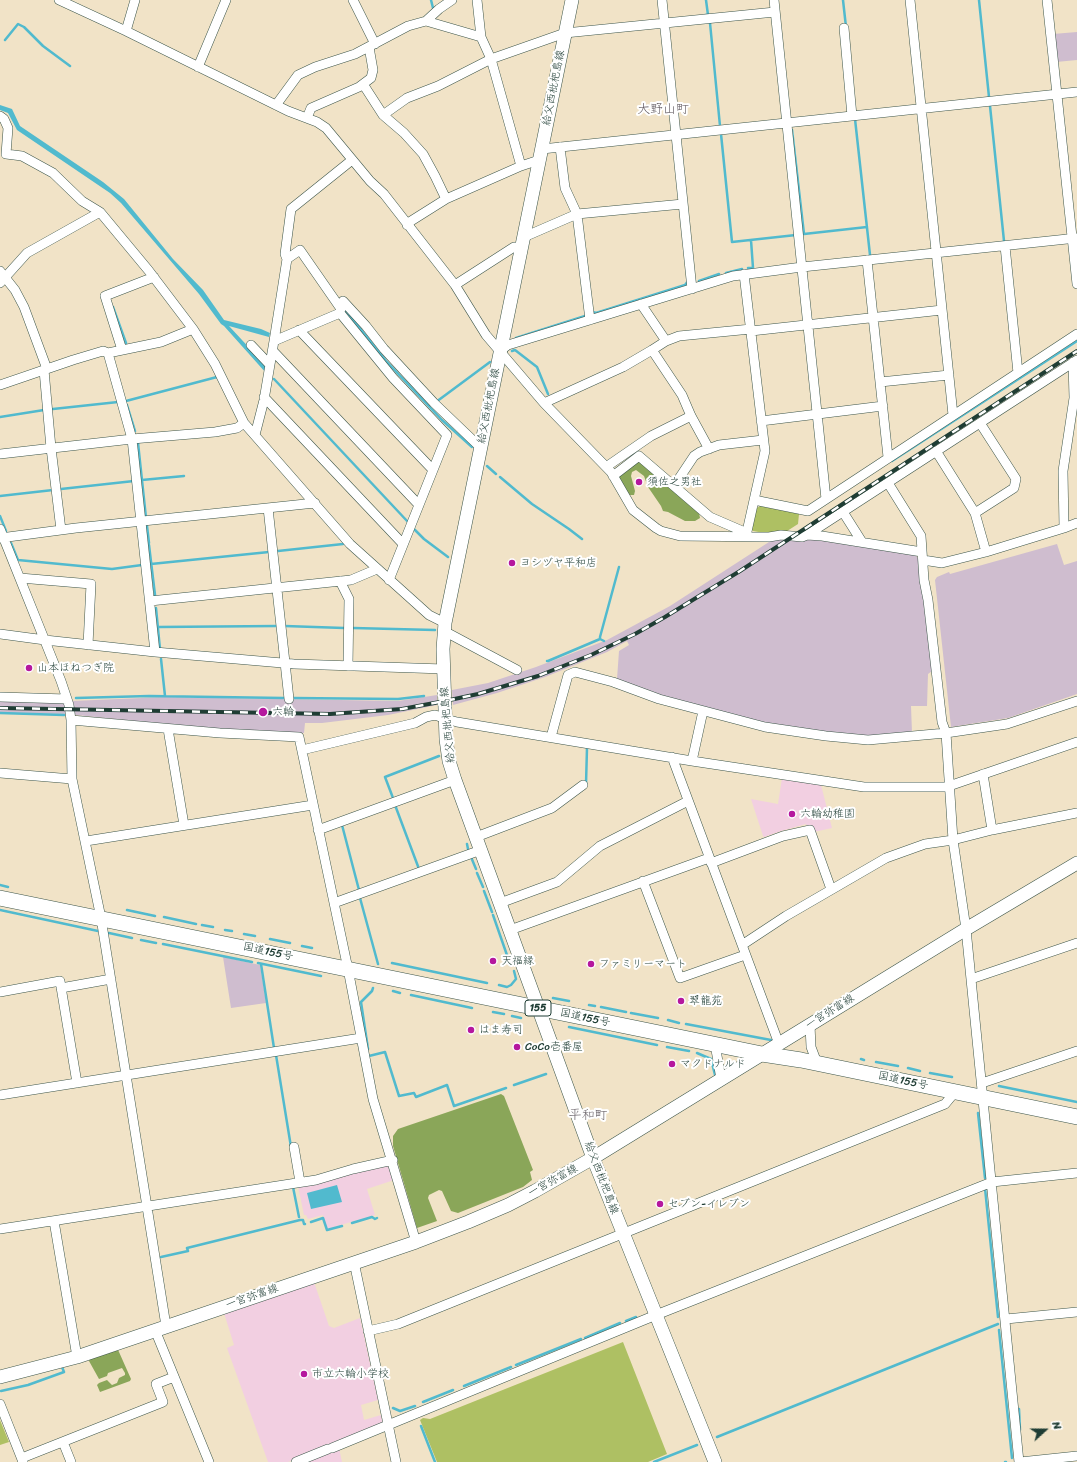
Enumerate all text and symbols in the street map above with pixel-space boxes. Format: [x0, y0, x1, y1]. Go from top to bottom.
street label: 給父西枇杷島線 [540, 49, 568, 127]
district label: 大野山町 [637, 102, 689, 118]
street label: 給父西枇杷島線 [475, 367, 503, 445]
place label: 須佐之男社 [647, 475, 702, 489]
marker: 須佐之男社 [634, 477, 644, 487]
place label: ヨシヅヤ平和店 [520, 556, 597, 570]
marker: ヨシヅヤ平和店 [507, 558, 517, 568]
place label: 山本ほねつぎ院 [37, 661, 114, 675]
marker: 山本ほねつぎ院 [24, 663, 34, 673]
street label: 給父西枇杷島線 [438, 686, 458, 764]
place label: 六輪 [272, 705, 294, 719]
marker: 六輪 [257, 706, 269, 718]
place label: 六輪幼稚園 [800, 807, 855, 821]
marker: 六輪幼稚園 [787, 809, 797, 819]
street label: 国道155号 [242, 940, 294, 964]
place label: 天福縁 [501, 954, 534, 968]
marker: 天福縁 [488, 956, 498, 966]
place label: ファミリーマート [599, 957, 687, 971]
marker: ファミリーマート [586, 959, 596, 969]
street label: 一宮弥富線 [803, 992, 857, 1032]
place label: 翠龍苑 [689, 994, 722, 1008]
marker: 翠龍苑 [676, 996, 686, 1006]
road number: 155 [525, 1000, 551, 1016]
street label: 国道155号 [559, 1006, 611, 1030]
place label: はま寿司 [479, 1023, 523, 1037]
marker: はま寿司 [466, 1025, 476, 1035]
place label: CoCo壱番屋 [525, 1040, 583, 1054]
marker: CoCo壱番屋 [512, 1042, 522, 1052]
place label: マクドナルド [680, 1057, 746, 1071]
marker: マクドナルド [667, 1059, 677, 1069]
street label: 国道155号 [877, 1069, 929, 1093]
district label: 平和町 [569, 1108, 607, 1124]
street label: 給父西枇杷島線 [581, 1140, 621, 1216]
street label: 一宮弥富線 [526, 1162, 580, 1200]
place label: セブン-イレブン [668, 1197, 750, 1211]
marker: セブン-イレブン [655, 1199, 665, 1209]
street label: 一宮弥富線 [224, 1282, 280, 1312]
place label: 市立六輪小学校 [312, 1367, 389, 1381]
marker: 市立六輪小学校 [299, 1369, 309, 1379]
north arrow [1025, 1410, 1065, 1450]
text: N [1046, 1419, 1067, 1432]

